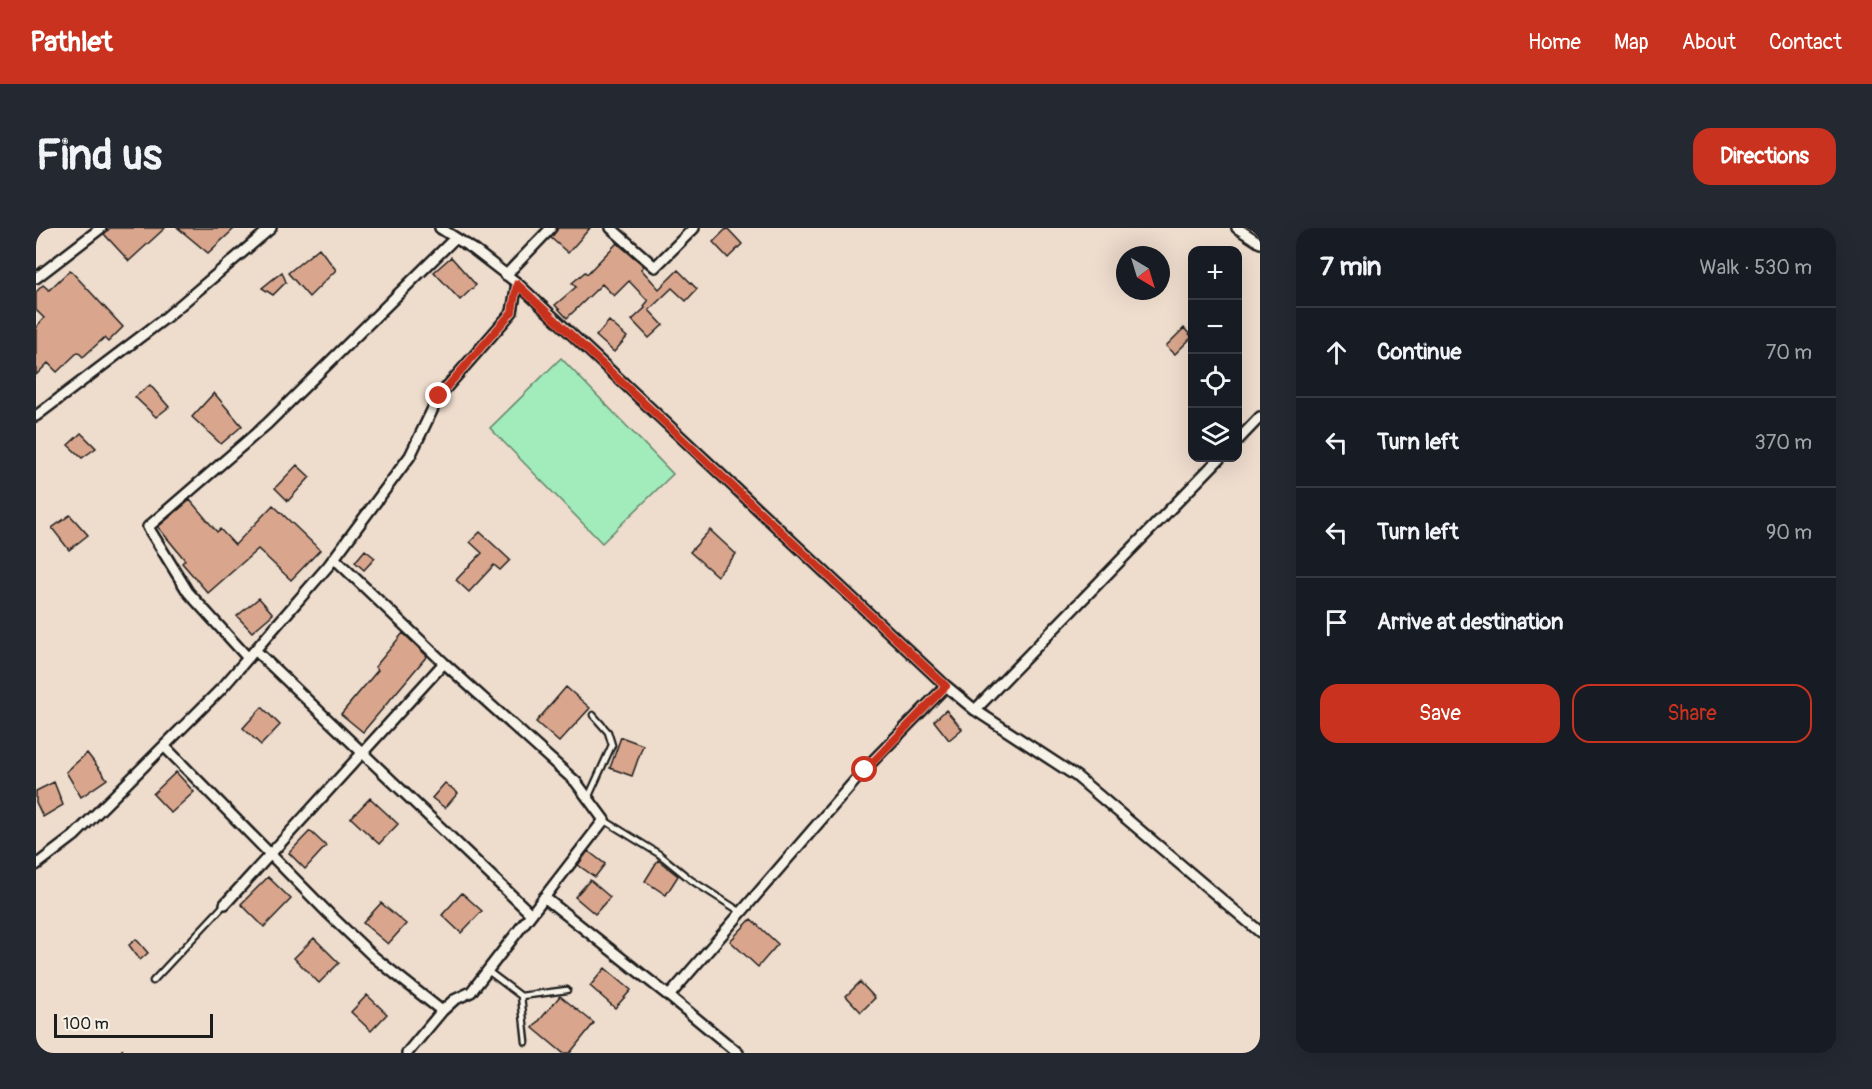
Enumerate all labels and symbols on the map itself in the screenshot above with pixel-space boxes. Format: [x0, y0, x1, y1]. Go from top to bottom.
north arrow [1116, 246, 1170, 300]
route end [425, 382, 451, 408]
route start [851, 756, 877, 782]
scale bar [54, 1011, 213, 1038]

